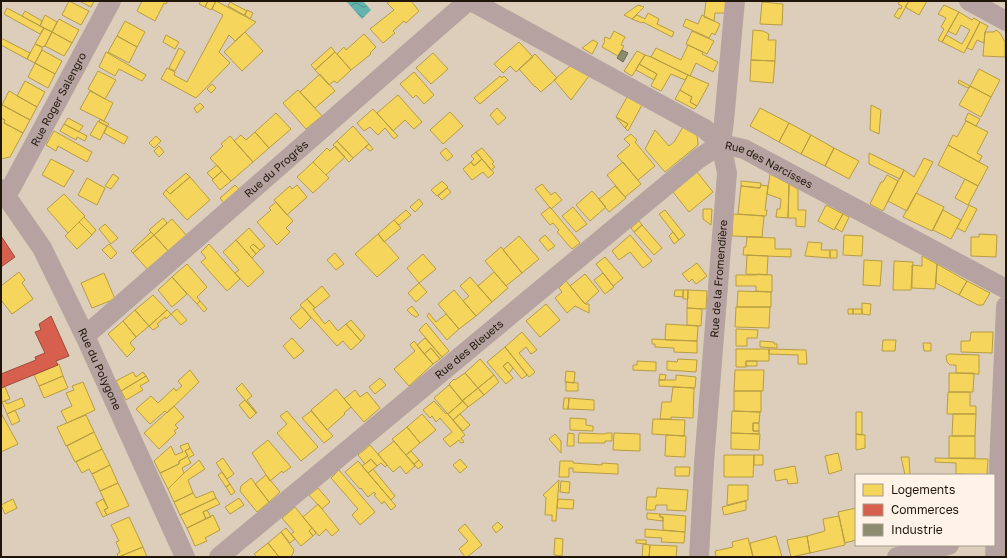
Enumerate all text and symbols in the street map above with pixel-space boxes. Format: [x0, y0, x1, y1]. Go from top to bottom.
street label: Rue Roger Salengro [28, 49, 89, 148]
street label: Rue du Progrès [241, 137, 311, 200]
street label: Rue des Narcisses [724, 138, 815, 191]
street label: Rue de la Fromendière [707, 219, 729, 338]
street label: Rue des Bleuets [432, 317, 506, 381]
street label: Rue du Polygone [76, 326, 125, 412]
legend [855, 474, 995, 546]
text: Logements [891, 482, 955, 497]
text: Commerces [891, 502, 959, 517]
text: Industrie [891, 522, 943, 537]

